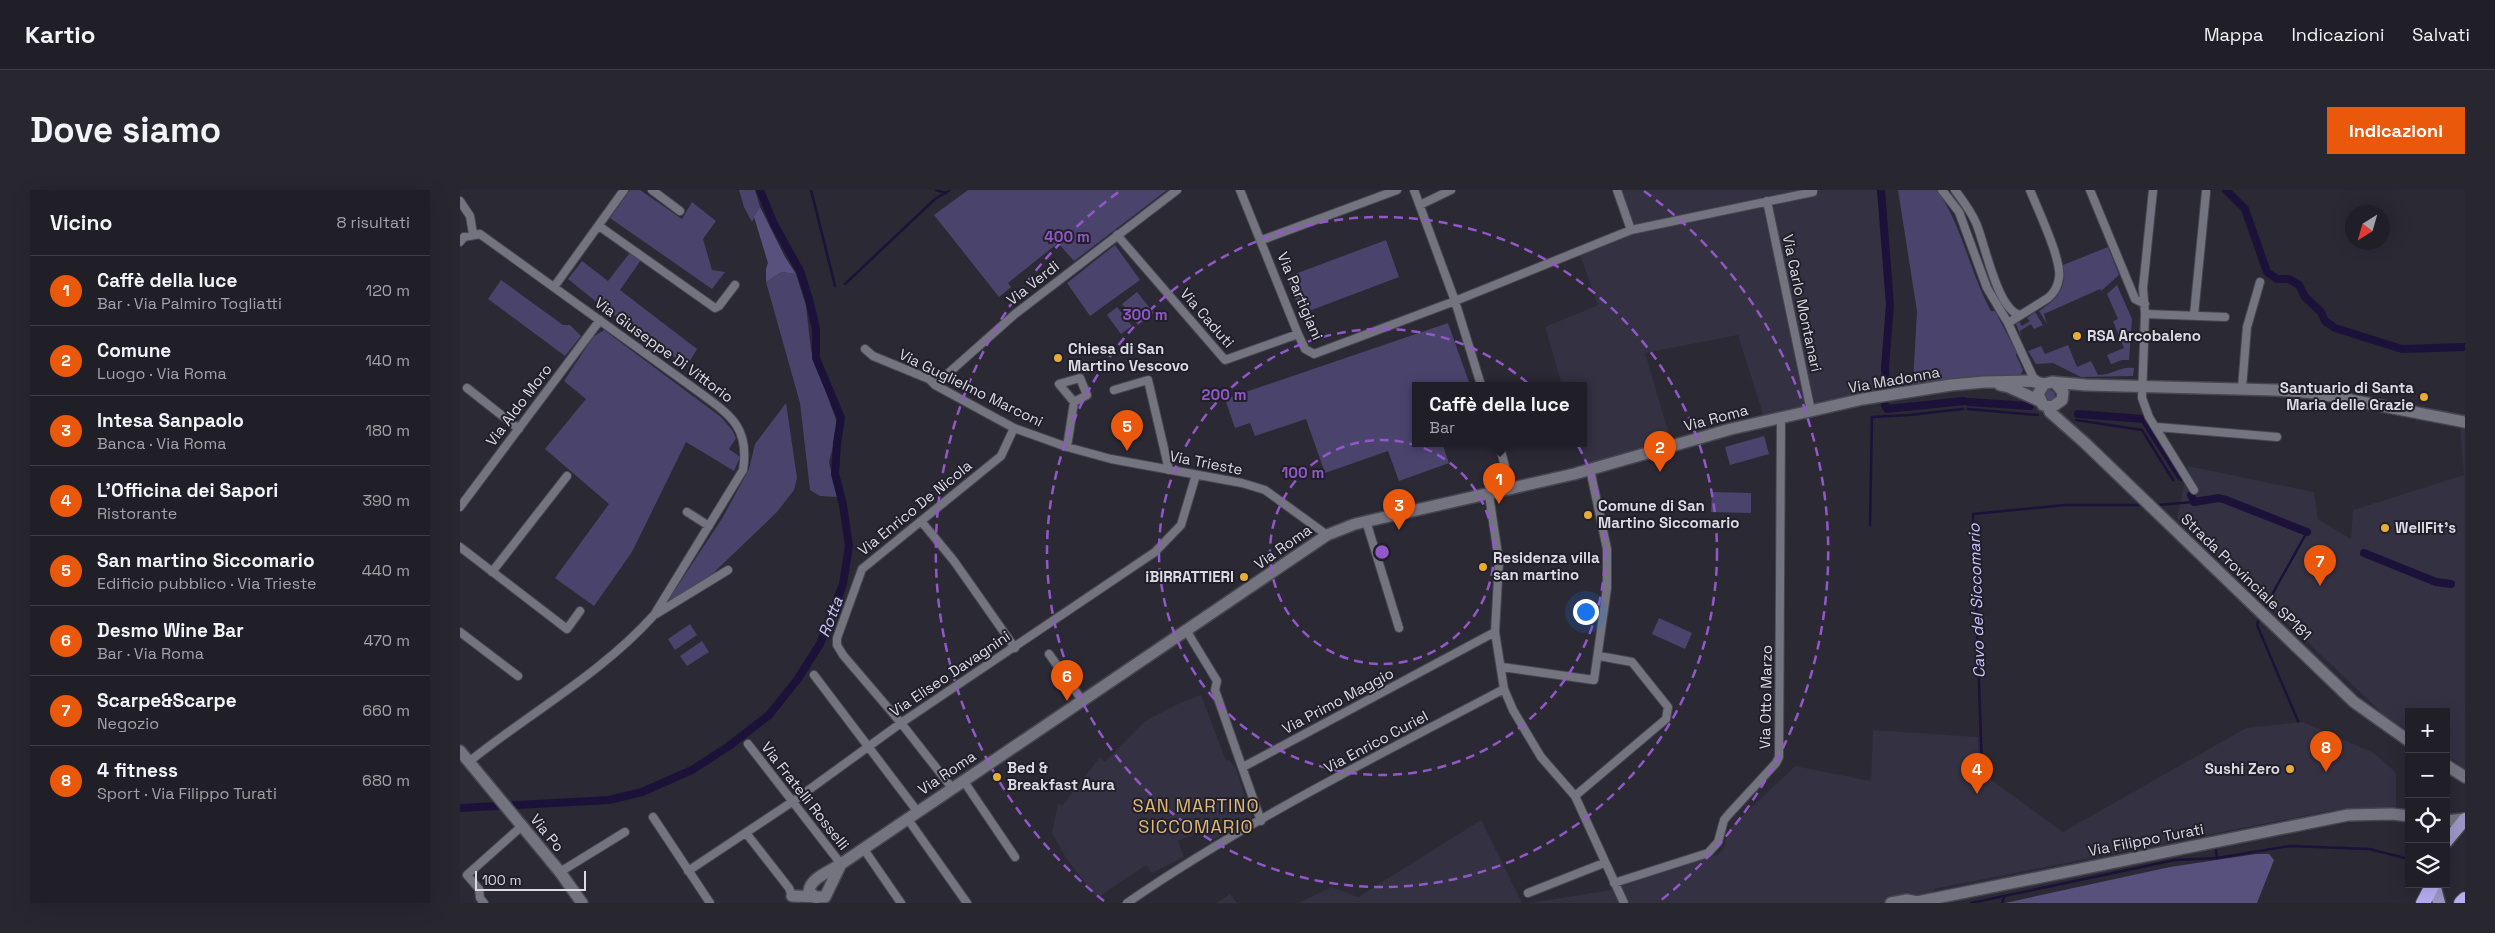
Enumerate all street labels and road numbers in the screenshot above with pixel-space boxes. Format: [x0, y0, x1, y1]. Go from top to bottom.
street label: Via Carlo Montanari [1779, 232, 1826, 373]
street label: Via Partigiani [1273, 249, 1328, 343]
street label: Via Verdi [1003, 256, 1063, 309]
street label: Via Caduti [1176, 284, 1238, 351]
street label: Via Giuseppe Di Vittorio [591, 293, 737, 406]
street label: Via Guglielmo Marconi [896, 344, 1046, 431]
street label: Via Aldo Moro [482, 360, 556, 450]
street label: Via Madonna [1847, 362, 1942, 397]
street label: Via Roma [1682, 400, 1750, 435]
street label: Via Trieste [1168, 446, 1244, 479]
street label: Via Enrico De Nicola [854, 456, 976, 559]
street label: Strada Provinciale SP181 [2177, 509, 2316, 644]
street label: Via Roma [1250, 520, 1315, 573]
street label: Via Eliseo Davagnini [886, 626, 1013, 721]
street label: Via Otto Marzo [1755, 645, 1776, 749]
street label: Via Primo Maggio [1279, 663, 1397, 738]
street label: Via Enrico Curiel [1320, 706, 1431, 777]
street label: Via Fratelli Rosselli [757, 738, 853, 854]
street label: Via Roma [914, 746, 980, 799]
street label: Via Po [526, 810, 568, 856]
street label: Via Filippo Turati [2086, 819, 2205, 860]

